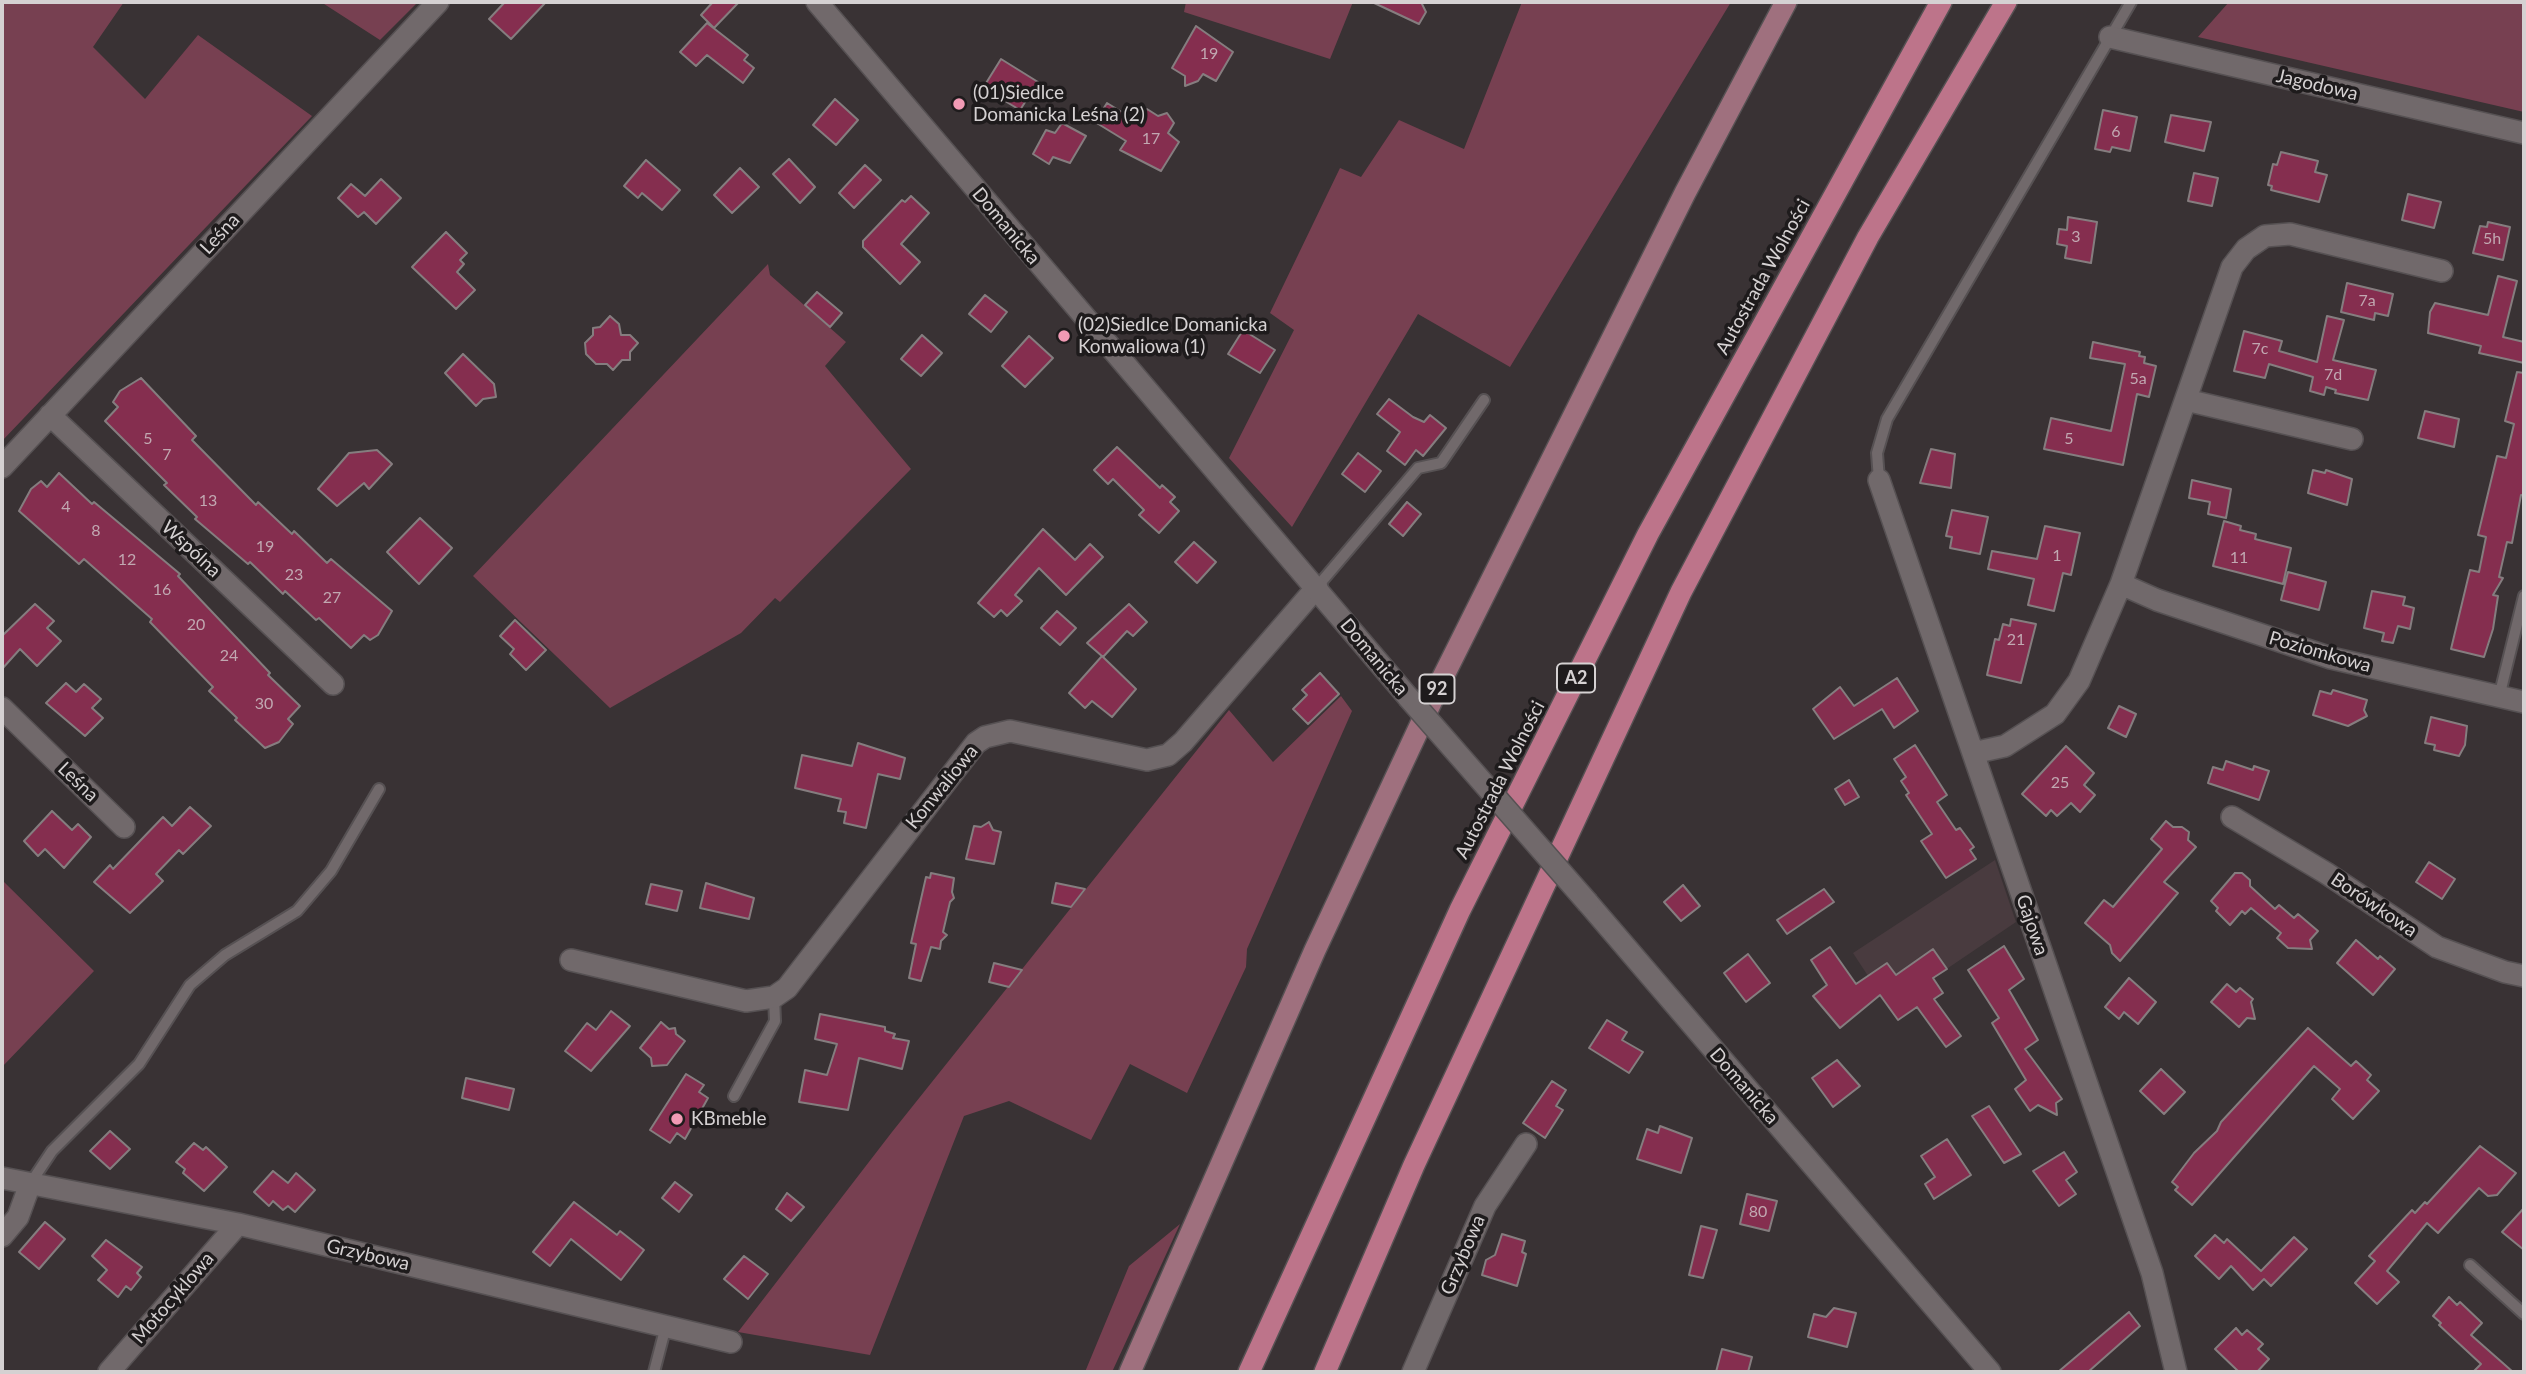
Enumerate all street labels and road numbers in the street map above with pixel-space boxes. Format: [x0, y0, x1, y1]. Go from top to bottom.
street label: Jagodowa [2274, 65, 2360, 105]
street label: Domanicka [967, 183, 1045, 269]
street label: Autostrada Wolności [1711, 195, 1815, 359]
street label: Leśna [196, 209, 244, 259]
street label: Wspólna [157, 516, 225, 582]
street label: Domanicka [1335, 614, 1413, 700]
street label: Poziomkowa [2266, 627, 2374, 677]
road number: A2 [1557, 664, 1595, 692]
road number: 92 [1420, 674, 1454, 704]
street label: Autostrada Wolności [1450, 697, 1550, 863]
street label: Konwaliowa [901, 740, 983, 834]
street label: Leśna [53, 757, 103, 807]
street label: Borówkowa [2327, 868, 2421, 942]
street label: Gajowa [2011, 892, 2053, 958]
street label: Domanicka [1705, 1043, 1783, 1129]
street label: Grzybowa [1436, 1212, 1490, 1298]
street label: Grzybowa [324, 1234, 412, 1276]
street label: Motocyklowa [127, 1248, 219, 1348]

